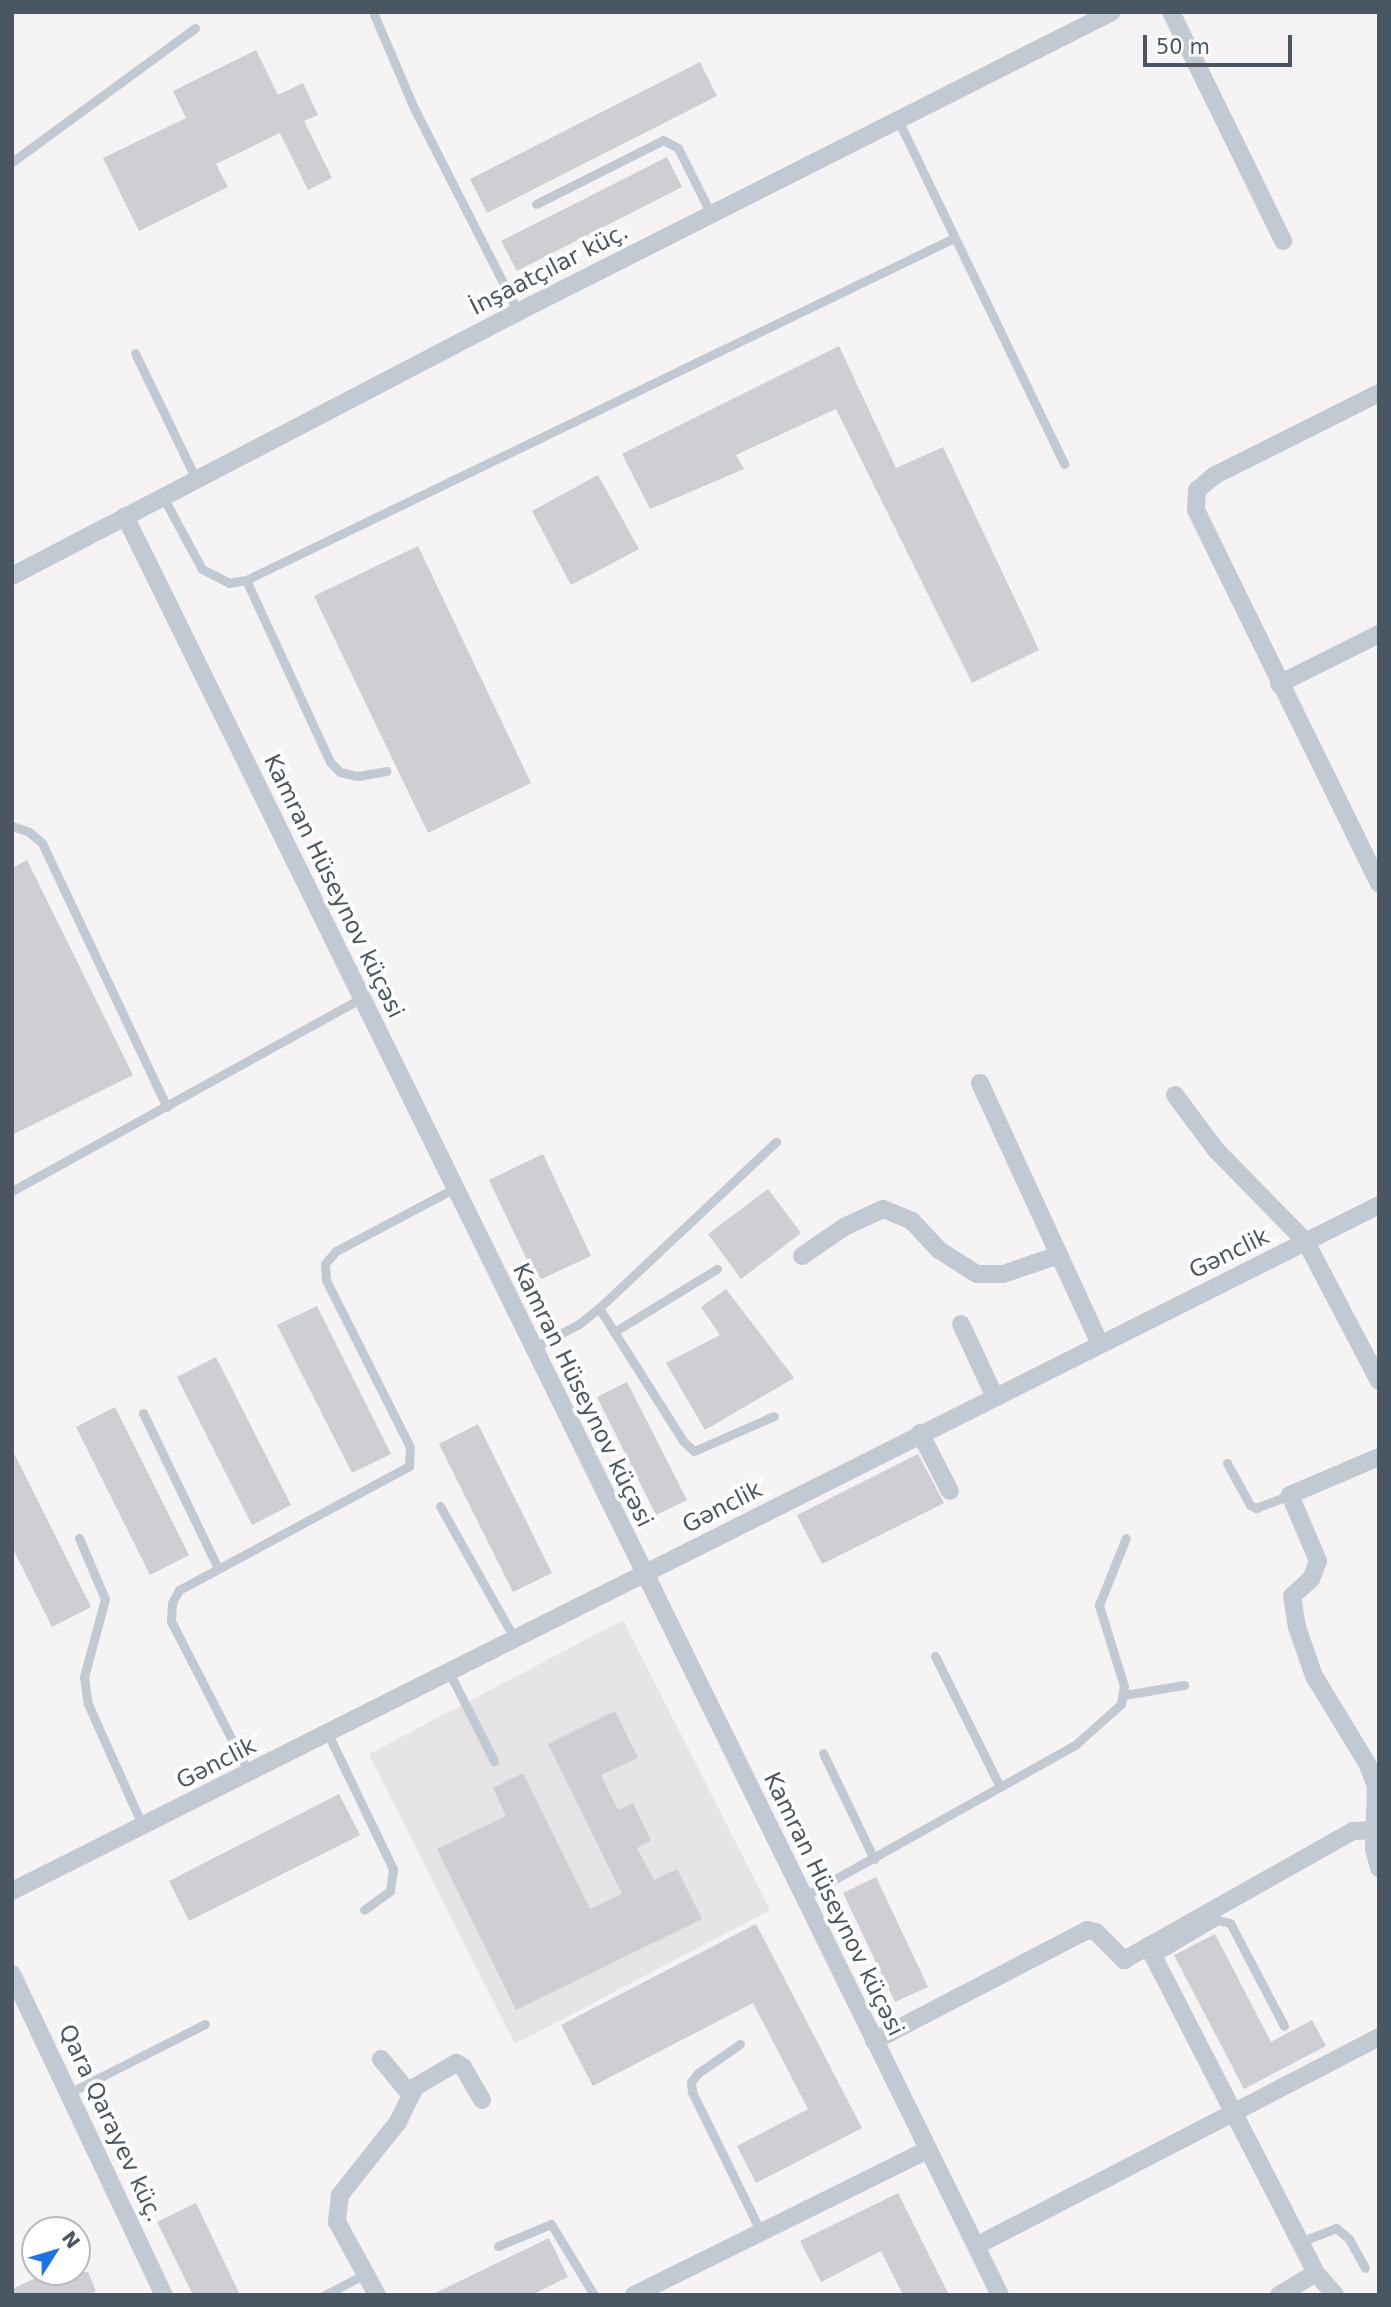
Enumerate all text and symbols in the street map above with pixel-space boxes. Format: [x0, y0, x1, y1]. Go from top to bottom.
scale bar [1146, 21, 1295, 65]
text: 50 m [1156, 35, 1210, 59]
street label: İnşaatçılar küç. [465, 217, 633, 321]
street label: Kamran Hüseynov küçəsi [258, 750, 410, 1022]
street label: Gənclik [1185, 1222, 1273, 1284]
street label: Kamran Hüseynov küçəsi [507, 1259, 659, 1531]
street label: Gənclik [678, 1475, 766, 1539]
street label: Gənclik [172, 1731, 260, 1795]
street label: Kamran Hüseynov küçəsi [758, 1768, 910, 2040]
street label: Qara Qarayev küç. [53, 2020, 169, 2226]
north arrow [21, 2216, 91, 2286]
text: N [58, 2227, 85, 2253]

